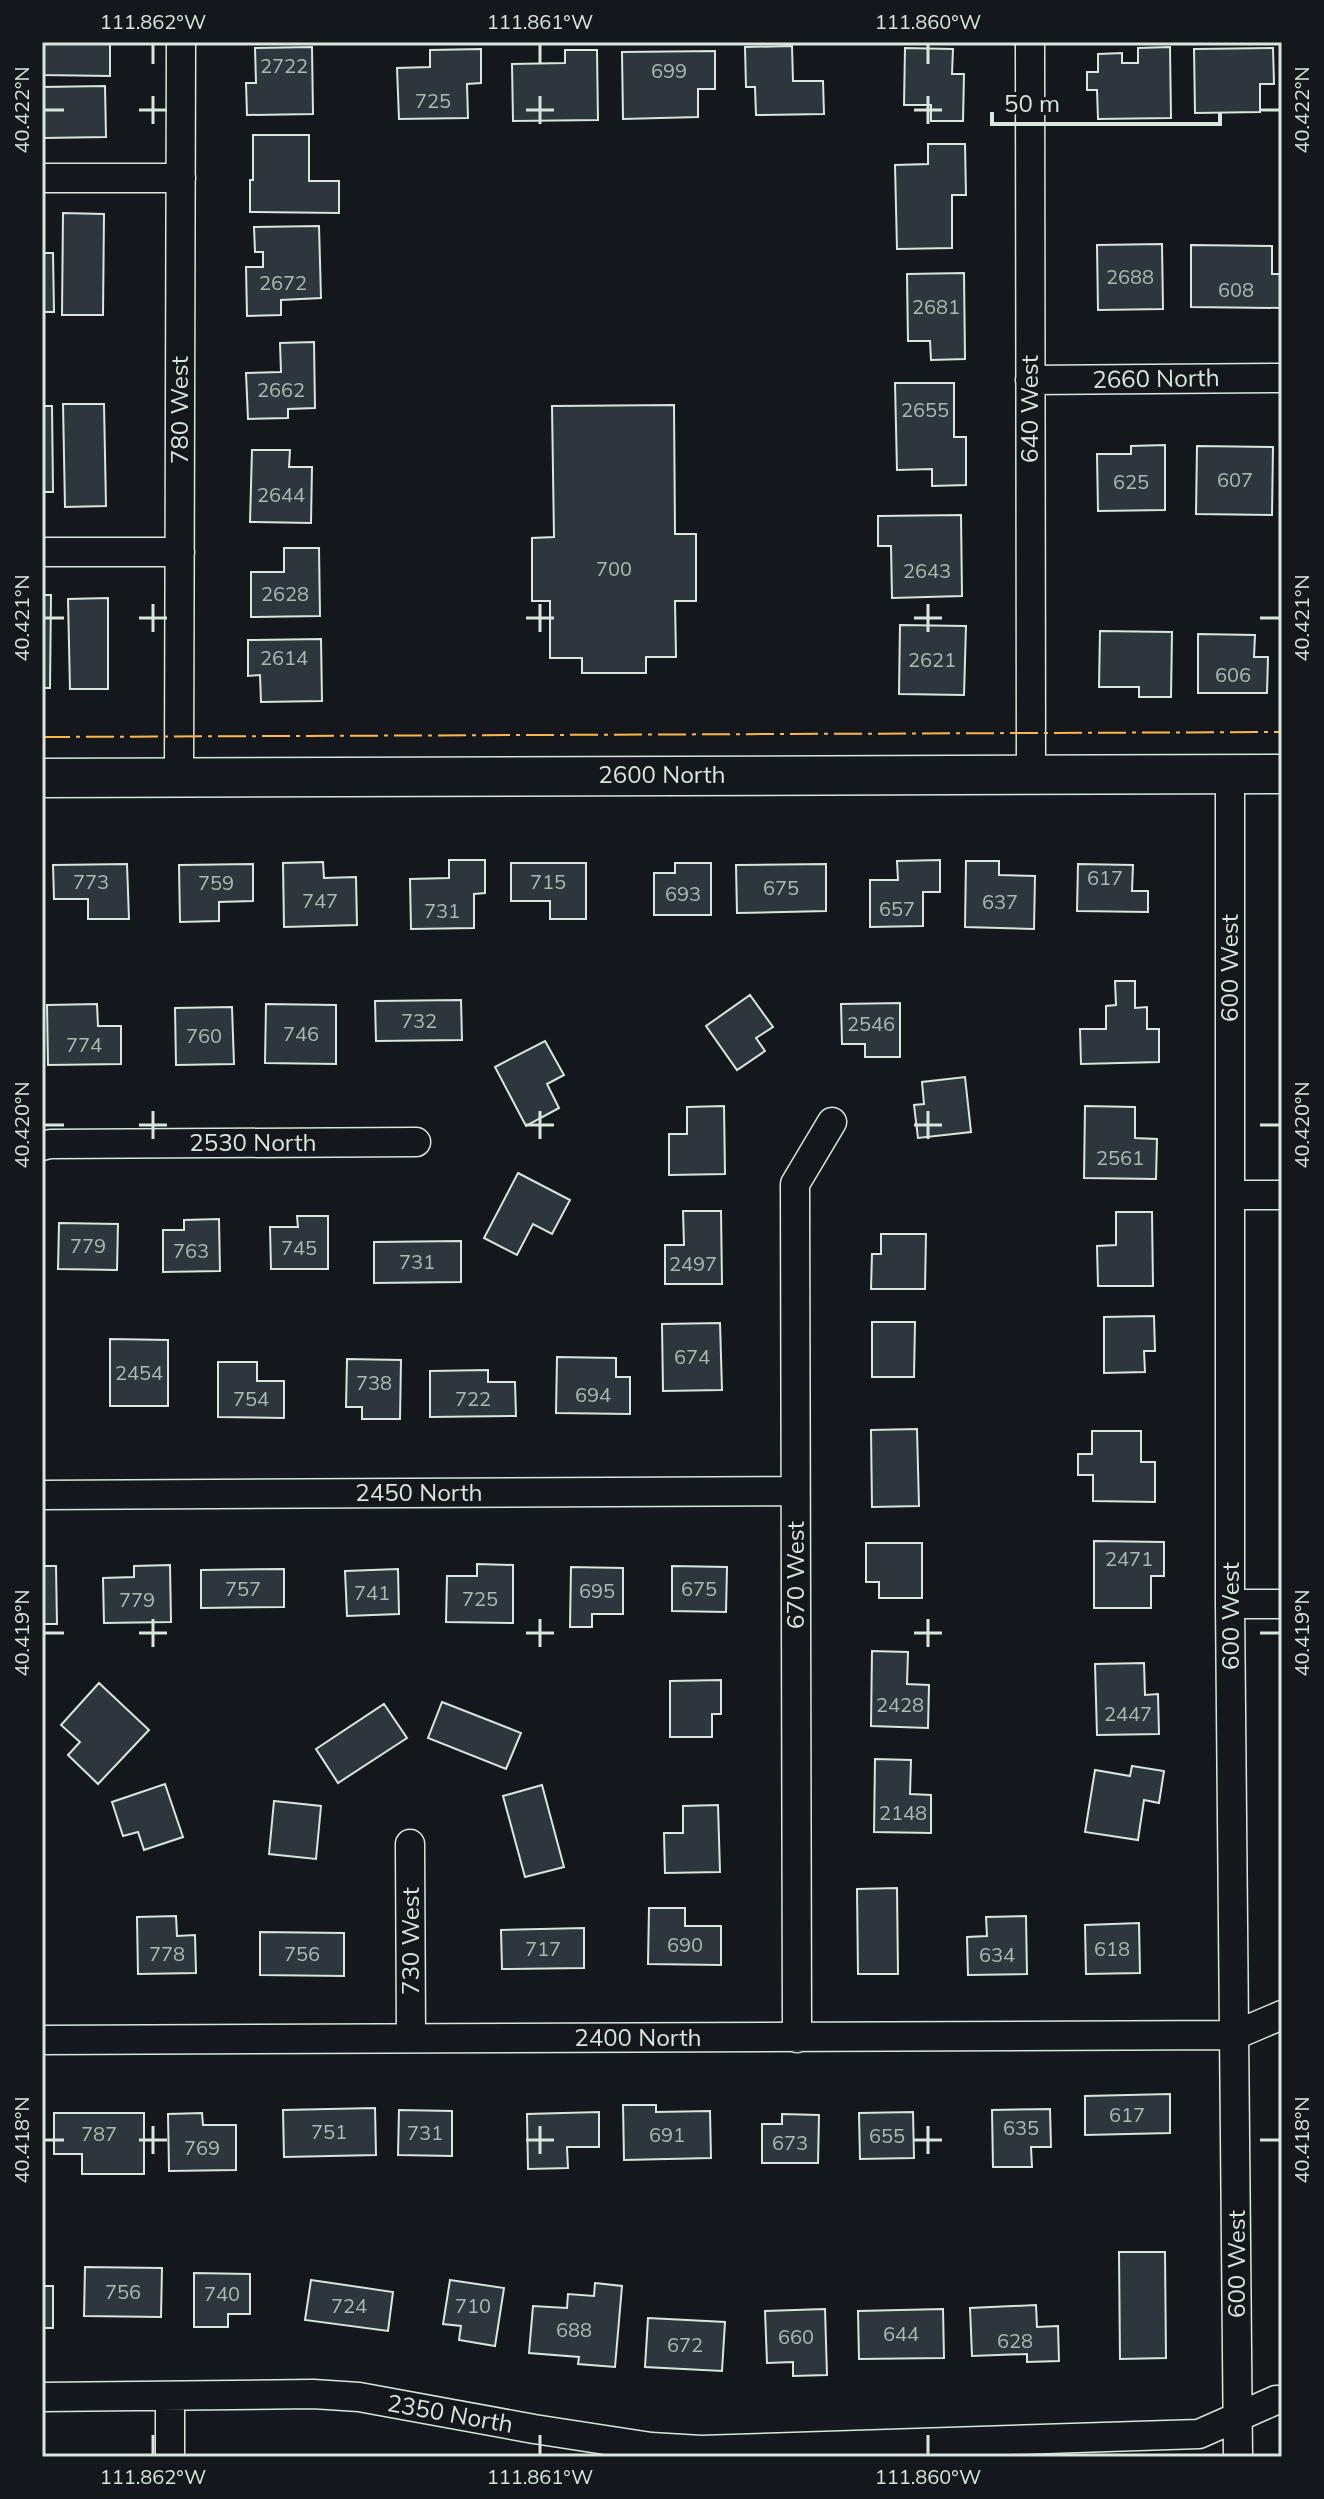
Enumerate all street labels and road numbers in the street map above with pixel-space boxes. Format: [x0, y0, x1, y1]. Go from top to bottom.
street label: 640 West [1014, 355, 1044, 463]
street label: 780 West [164, 356, 194, 464]
street label: 2660 North [1092, 362, 1220, 394]
street label: 2600 North [598, 759, 726, 789]
street label: 600 West [1214, 914, 1244, 1022]
street label: 2530 North [189, 1127, 317, 1157]
street label: 2450 North [355, 1477, 483, 1507]
street label: 670 West [780, 1521, 810, 1629]
street label: 600 West [1215, 1562, 1245, 1670]
street label: 730 West [395, 1887, 425, 1995]
street label: 2400 North [574, 2022, 702, 2052]
street label: 600 West [1221, 2210, 1251, 2318]
street label: 2350 North [385, 2387, 515, 2439]

